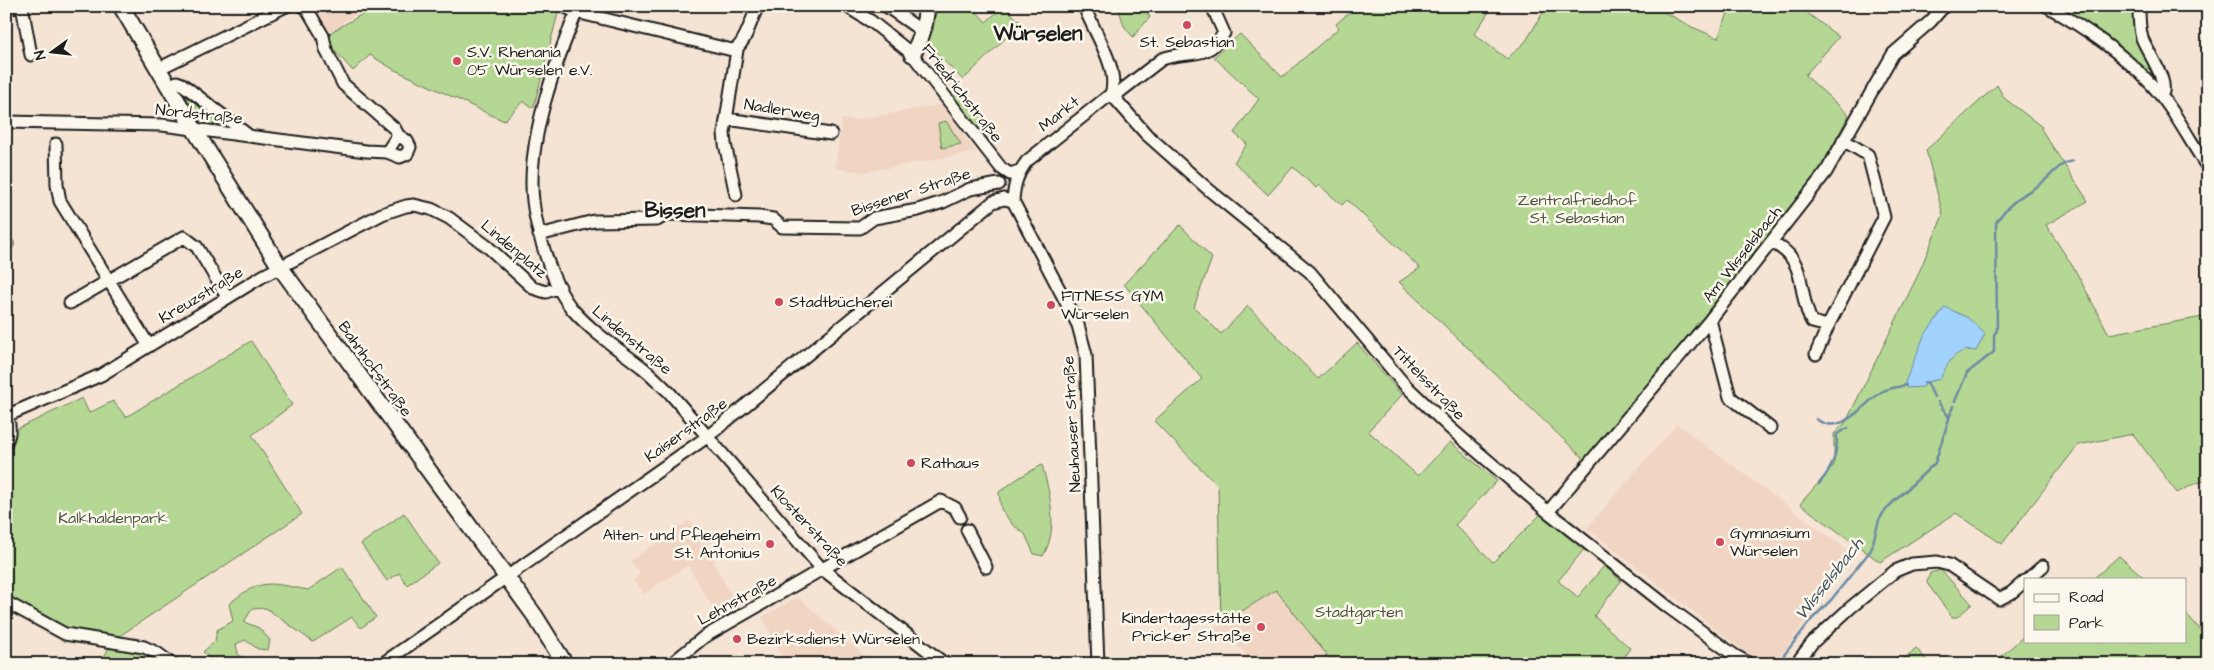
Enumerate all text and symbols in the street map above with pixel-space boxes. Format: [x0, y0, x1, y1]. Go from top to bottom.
district label: Würselen [992, 19, 1083, 48]
marker: St. Sebastian [1181, 19, 1193, 31]
north arrow [28, 28, 78, 78]
place label: St. Sebastian [1140, 31, 1234, 53]
street label: Friedrichstraße [916, 39, 1008, 147]
place label: S.V. Rhenania 05 Würselen e.V. [467, 41, 592, 81]
text: N [30, 48, 51, 62]
marker: S.V. Rhenania 05 Würselen e.V. [451, 55, 463, 67]
street label: Markt [1034, 91, 1085, 137]
street label: Nadlerweg [742, 93, 821, 128]
street label: Nordstraße [154, 98, 244, 130]
street label: Bissener Straße [849, 162, 974, 222]
park label: Zentralfriedhof St. Sebastian [1517, 189, 1637, 229]
district label: Bissen [644, 196, 706, 225]
street label: Am Wisselsbach [1697, 201, 1787, 307]
street label: Lindenplatz [476, 215, 552, 283]
street label: Kreuzstraße [155, 261, 248, 329]
place label: FITNESS GYM Würselen [1061, 285, 1164, 325]
place label: Stadtbücherei [789, 291, 893, 313]
marker: Stadtbücherei [773, 296, 785, 308]
marker: FITNESS GYM Würselen [1045, 299, 1057, 311]
street label: Lindenstraße [587, 300, 677, 380]
street label: Bahnhofstraße [333, 317, 417, 422]
street label: Tittelsstraße [1388, 341, 1471, 425]
street label: Neuhauser Straße [1057, 355, 1087, 493]
street label: Kaiserstraße [640, 392, 732, 467]
place label: Rathaus [921, 452, 979, 474]
marker: Rathaus [905, 457, 917, 469]
street label: Klosterstraße [765, 480, 853, 572]
park label: Kalkhaldenpark [58, 507, 168, 529]
place label: Gymnasium Würselen [1730, 522, 1810, 562]
place label: Alten- und Pflegeheim St. Antonius [603, 524, 761, 564]
water label: Wisselsbach [1789, 531, 1870, 626]
marker: Gymnasium Würselen [1714, 536, 1726, 548]
marker: Alten- und Pflegeheim St. Antonius [764, 538, 776, 550]
street label: Lehnstraße [694, 569, 781, 631]
legend [2024, 578, 2186, 642]
text: Road [2069, 587, 2104, 608]
park label: Stadtgarten [1315, 601, 1403, 624]
place label: Kindertagesstätte Pricker Straße [1121, 607, 1251, 647]
text: Park [2069, 613, 2104, 634]
marker: Kindertagesstätte Pricker Straße [1255, 621, 1267, 633]
place label: Bezirksdienst Würselen [747, 628, 920, 650]
marker: Bezirksdienst Würselen [731, 633, 743, 645]

